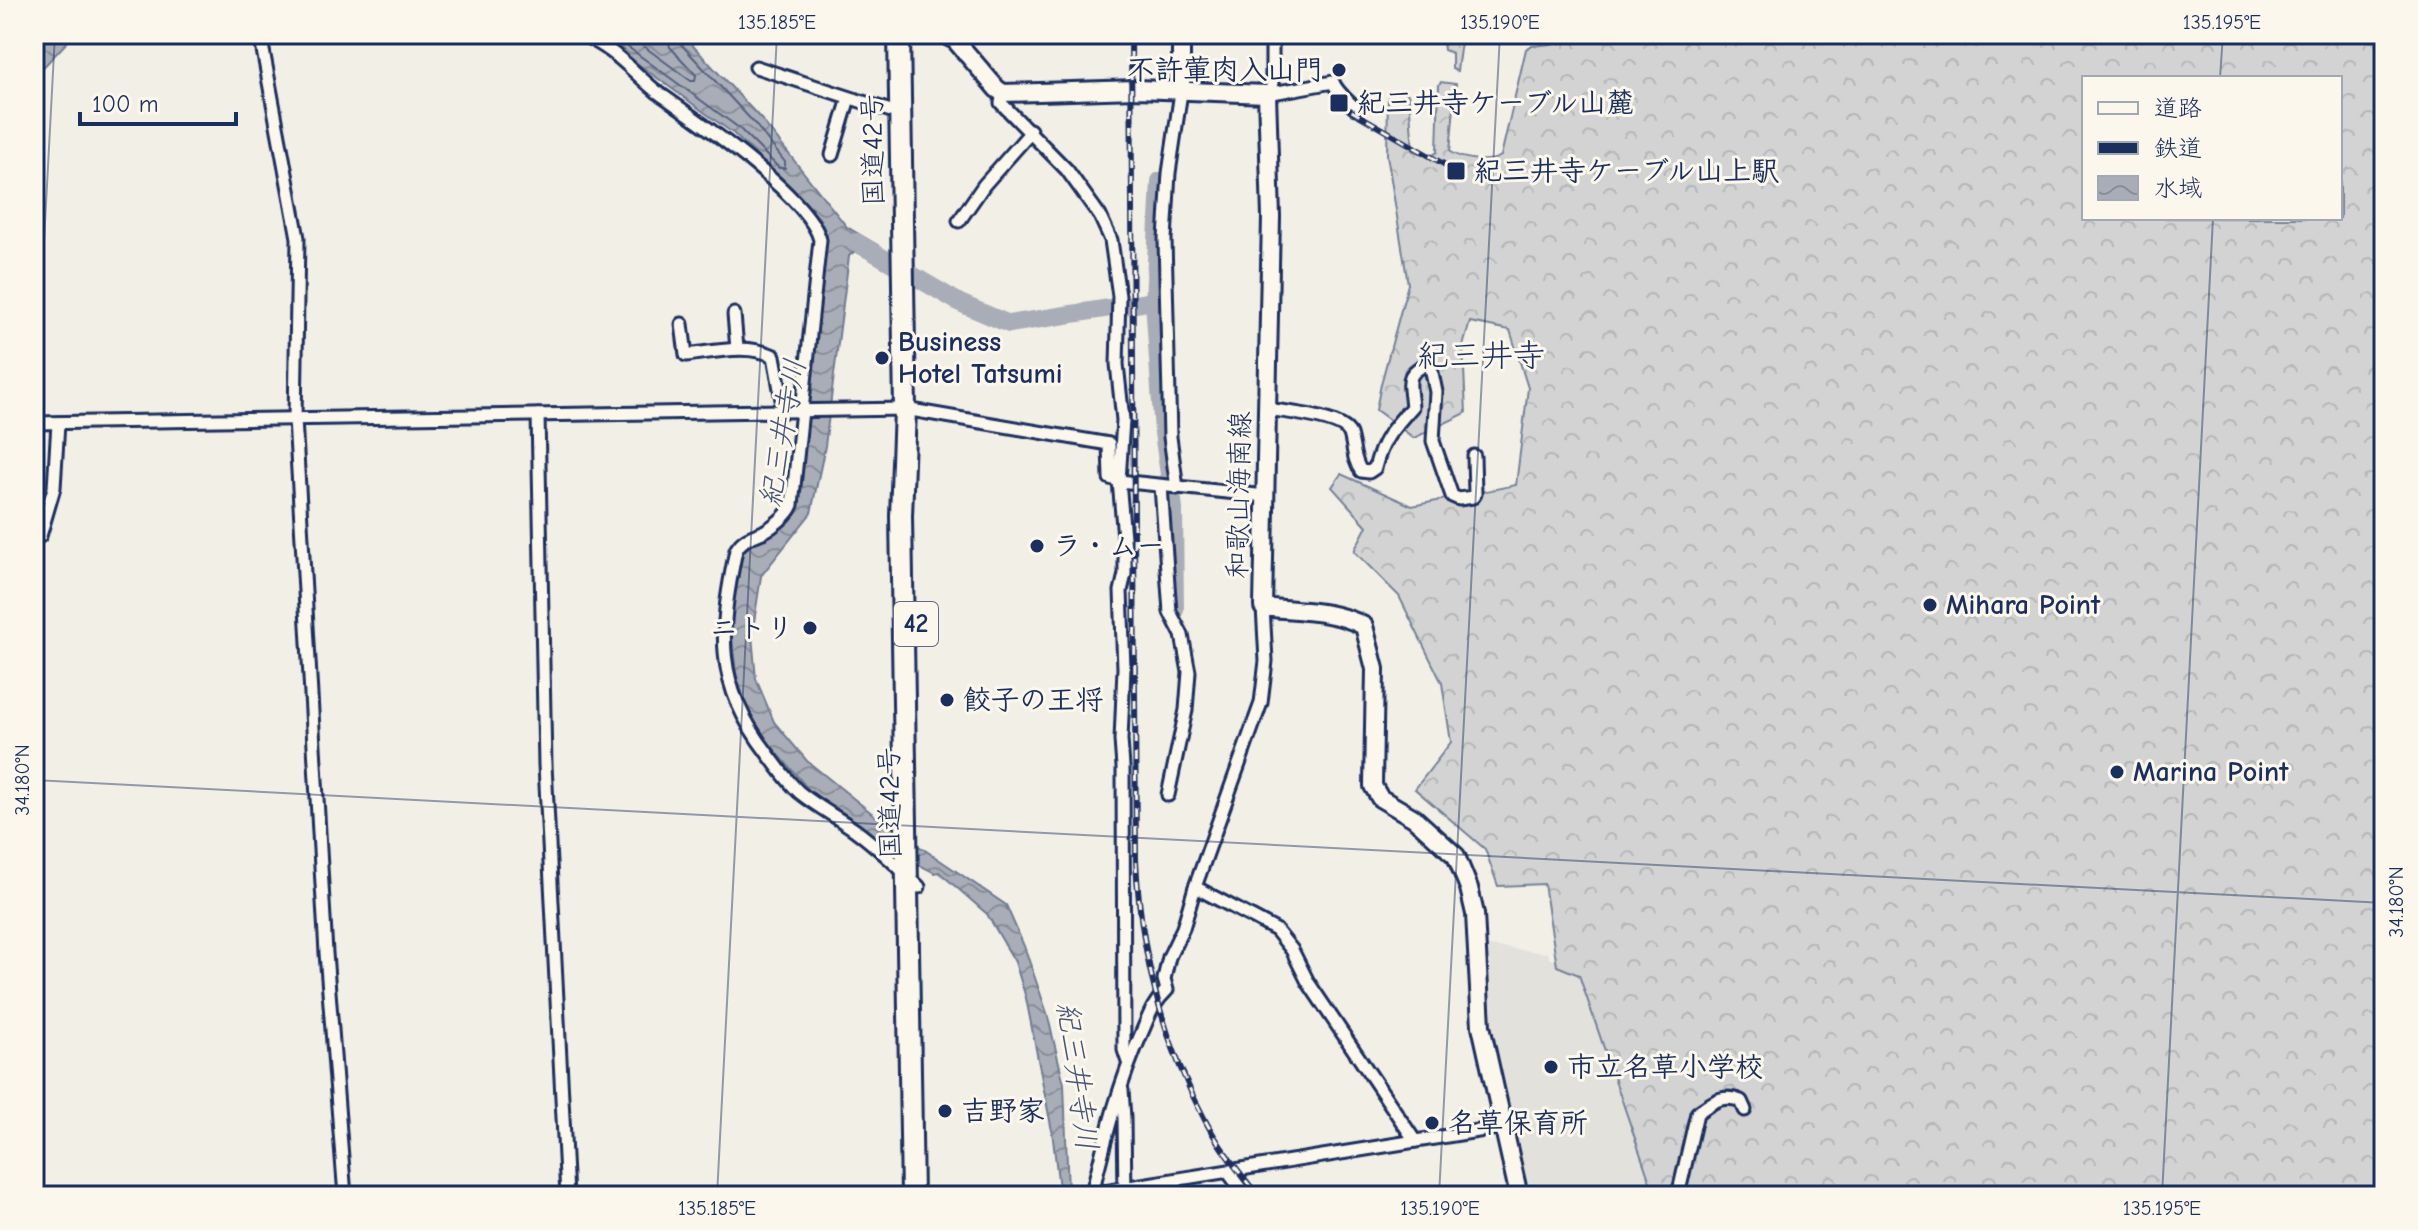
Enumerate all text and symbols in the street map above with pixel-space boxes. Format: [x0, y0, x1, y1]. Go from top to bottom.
text: 135.185°E [738, 11, 816, 34]
text: 135.190°E [1460, 11, 1540, 34]
text: 135.195°E [2183, 11, 2261, 34]
place label: 不許葷肉入山門 [1127, 54, 1323, 86]
marker: 不許葷肉入山門 [1330, 61, 1348, 79]
scale bar [80, 76, 236, 126]
legend [2082, 76, 2342, 220]
place label: 紀三井寺ケーブル山麓 [1357, 87, 1634, 119]
text: 100 m [92, 90, 159, 118]
marker: 紀三井寺ケーブル山麓 [1328, 92, 1350, 114]
street label: 国道42号 [856, 94, 890, 206]
text: 道路 [2154, 94, 2202, 122]
text: 鉄道 [2154, 134, 2202, 162]
place label: 紀三井寺ケーブル山上駅 [1474, 155, 1779, 187]
marker: 紀三井寺ケーブル山上駅 [1445, 160, 1467, 182]
text: 水域 [2154, 174, 2202, 202]
place label: Business Hotel Tatsumi [898, 326, 1063, 390]
district label: 紀三井寺 [1417, 337, 1545, 374]
marker: Business Hotel Tatsumi [873, 349, 891, 367]
water label: 紀三井寺川 [753, 356, 813, 510]
street label: 和歌山海南線 [1222, 411, 1256, 579]
place label: ラ・ムー [1053, 530, 1164, 562]
marker: ラ・ムー [1028, 537, 1046, 555]
place label: Mihara Point [1946, 589, 2101, 621]
marker: Mihara Point [1921, 596, 1939, 614]
road number: 42 [894, 602, 938, 646]
place label: ニトリ [710, 612, 794, 644]
marker: ニトリ [801, 619, 819, 637]
place label: 餃子の王将 [963, 684, 1103, 716]
marker: 餃子の王将 [938, 691, 956, 709]
text: 34.180°N [11, 744, 34, 816]
street label: 国道42号 [873, 747, 907, 859]
place label: Marina Point [2133, 756, 2289, 788]
marker: Marina Point [2108, 763, 2126, 781]
text: 34.180°N [2385, 866, 2408, 938]
water label: 紀三井寺川 [1049, 999, 1105, 1153]
place label: 市立名草小学校 [1567, 1051, 1763, 1083]
marker: 市立名草小学校 [1542, 1058, 1560, 1076]
place label: 吉野家 [961, 1095, 1045, 1127]
marker: 吉野家 [936, 1102, 954, 1120]
place label: 名草保育所 [1448, 1107, 1588, 1139]
marker: 名草保育所 [1423, 1114, 1441, 1132]
text: 135.185°E [678, 1197, 756, 1220]
text: 135.190°E [1400, 1197, 1480, 1220]
text: 135.195°E [2123, 1197, 2201, 1220]

